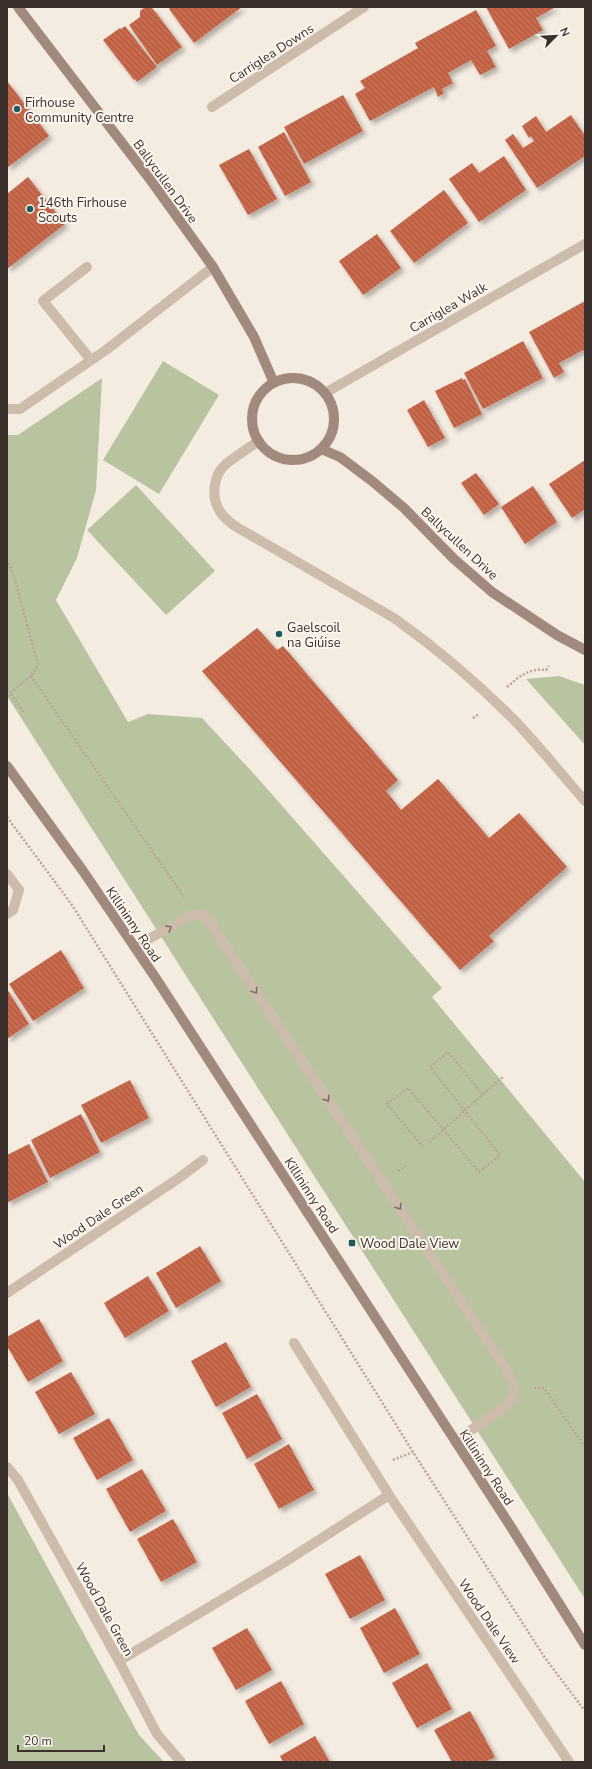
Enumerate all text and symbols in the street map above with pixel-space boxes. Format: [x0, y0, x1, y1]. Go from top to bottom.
north arrow [536, 16, 576, 56]
street label: Carriglea Downs [226, 20, 317, 88]
text: N [556, 25, 573, 39]
place label: Firhouse Community Centre [25, 94, 134, 127]
marker: Firhouse Community Centre [12, 104, 22, 114]
street label: Ballycullen Drive [129, 136, 202, 227]
place label: 146th Firhouse Scouts [38, 194, 127, 227]
marker: 146th Firhouse Scouts [25, 204, 35, 214]
street label: Carriglea Walk [406, 278, 491, 337]
street label: Ballycullen Drive [417, 503, 502, 584]
place label: Gaelscoil na Giúise [287, 619, 341, 652]
marker: Gaelscoil na Giúise [274, 629, 284, 639]
street label: Killininny Road [101, 883, 165, 966]
one-way arrow [165, 925, 172, 932]
one-way arrow [250, 987, 258, 994]
one-way arrow [322, 1095, 330, 1102]
street label: Killininny Road [280, 1154, 342, 1237]
street label: Wood Dale Green [50, 1180, 147, 1254]
one-way arrow [394, 1203, 401, 1210]
place label: Wood Dale View [360, 1235, 459, 1253]
marker: Wood Dale View [347, 1238, 357, 1248]
street label: Killininny Road [455, 1426, 517, 1509]
street label: Wood Dale Green [71, 1559, 137, 1660]
street label: Wood Dale View [454, 1575, 524, 1668]
scale bar [18, 1727, 104, 1753]
text: 20 m [24, 1733, 52, 1749]

